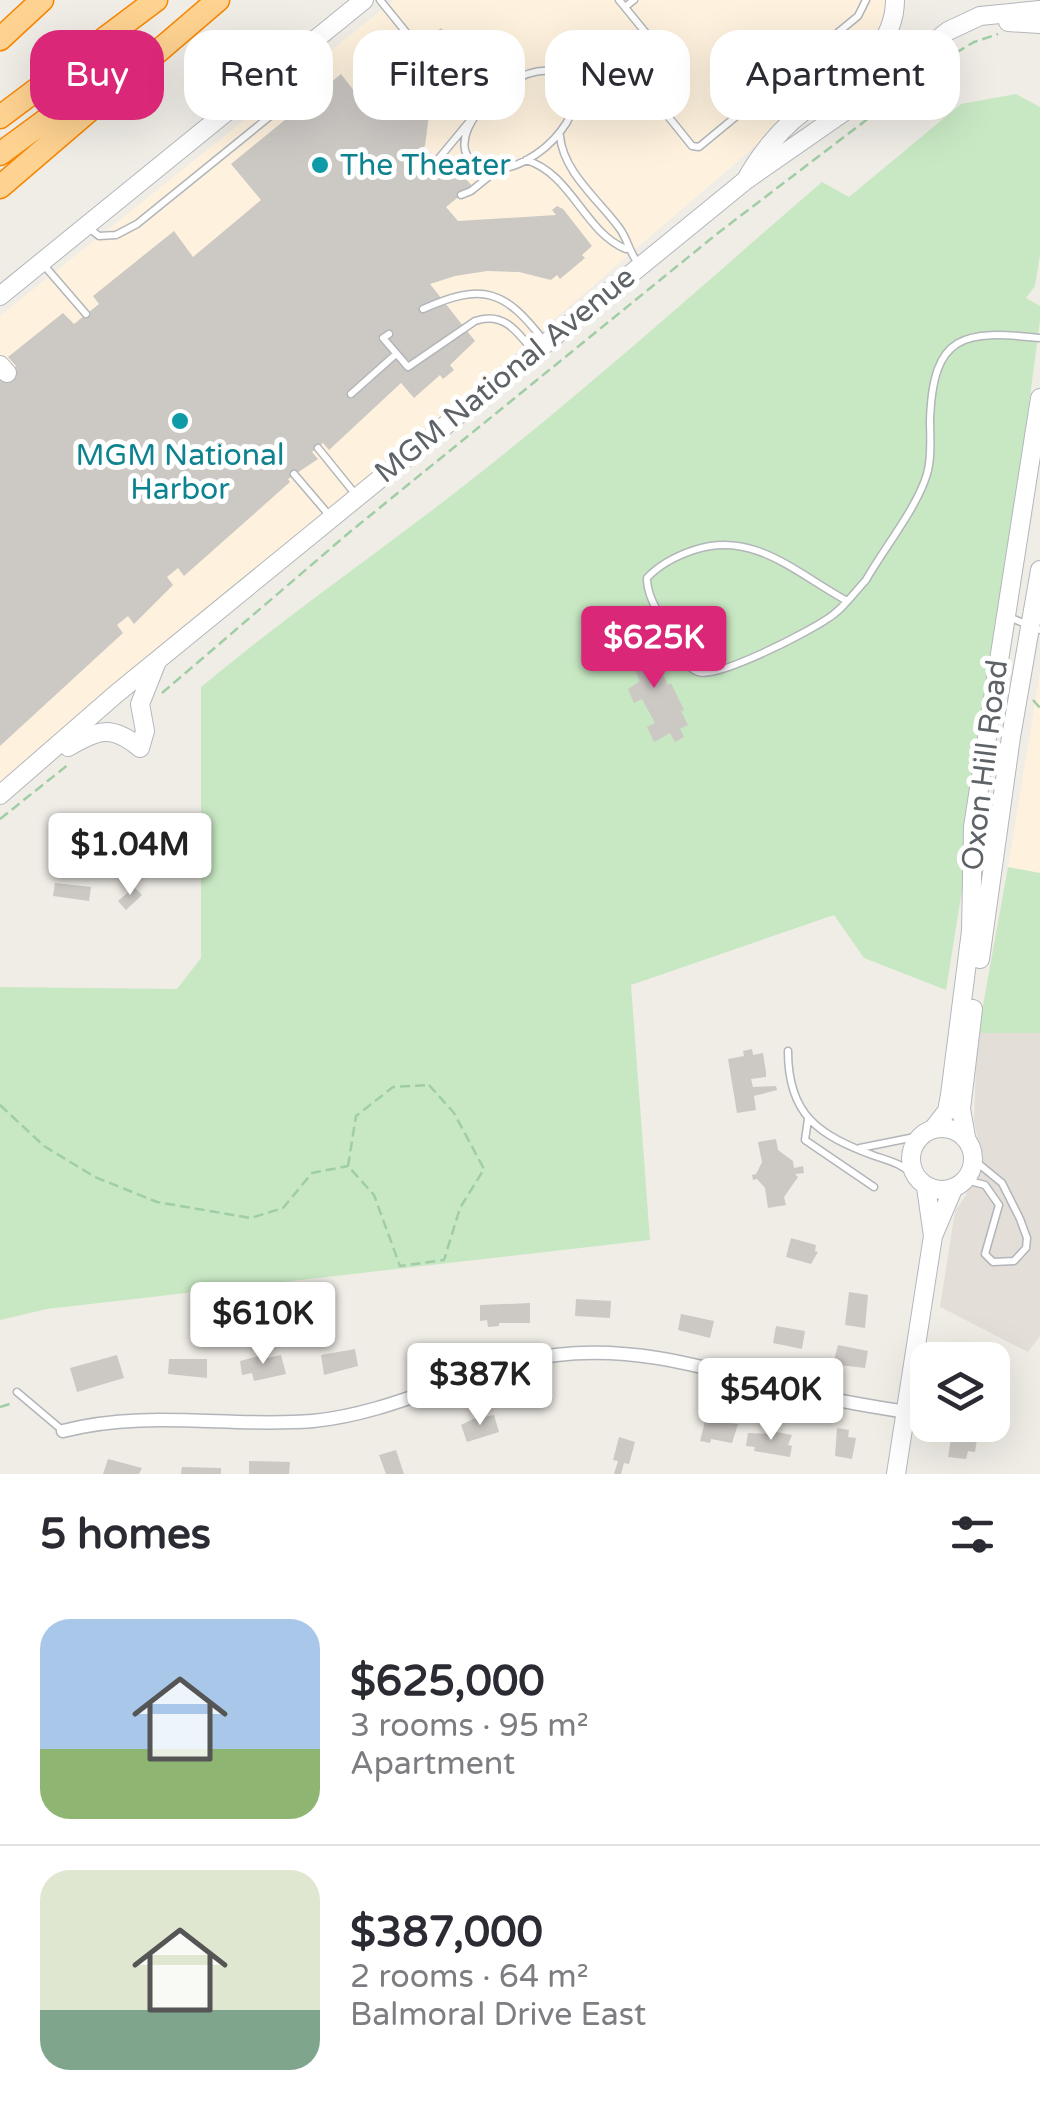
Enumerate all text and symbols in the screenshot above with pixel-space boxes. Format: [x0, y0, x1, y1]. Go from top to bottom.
chip: Buy [30, 30, 164, 120]
chip: Rent [184, 30, 333, 120]
chip: Filters [353, 30, 525, 120]
chip: New [545, 30, 690, 120]
chip: Apartment [710, 30, 960, 120]
place label: The Theater [340, 147, 511, 184]
marker: The Theater [309, 154, 331, 176]
street label: MGM National Avenue [367, 259, 643, 491]
marker: MGM National Harbor [169, 410, 191, 432]
place label: MGM National Harbor [76, 437, 284, 508]
pin: $625K [584, 606, 724, 691]
text: $625K [603, 619, 705, 657]
street label: Oxon Hill Road [954, 657, 1016, 873]
pin: $1.04M [49, 813, 211, 898]
text: $1.04M [70, 826, 190, 864]
pin: $610K [193, 1282, 333, 1367]
text: $610K [212, 1295, 314, 1333]
map controls [910, 1342, 1010, 1442]
button: layers [910, 1342, 1010, 1442]
pin: $387K [410, 1343, 550, 1428]
text: $387K [429, 1356, 531, 1394]
pin: $540K [701, 1358, 841, 1443]
text: $540K [720, 1371, 822, 1409]
icon: filters [945, 1507, 1000, 1562]
text: 5 homes [40, 1509, 211, 1560]
text: $625,000 [350, 1656, 545, 1707]
icon: home [120, 1659, 240, 1779]
text: 3 rooms · 95 m² [350, 1707, 589, 1745]
text: Apartment [350, 1745, 515, 1783]
text: $387,000 [350, 1907, 543, 1958]
icon: home [120, 1910, 240, 2030]
text: 2 rooms · 64 m² [350, 1958, 589, 1996]
text: Balmoral Drive East [350, 1996, 646, 2034]

